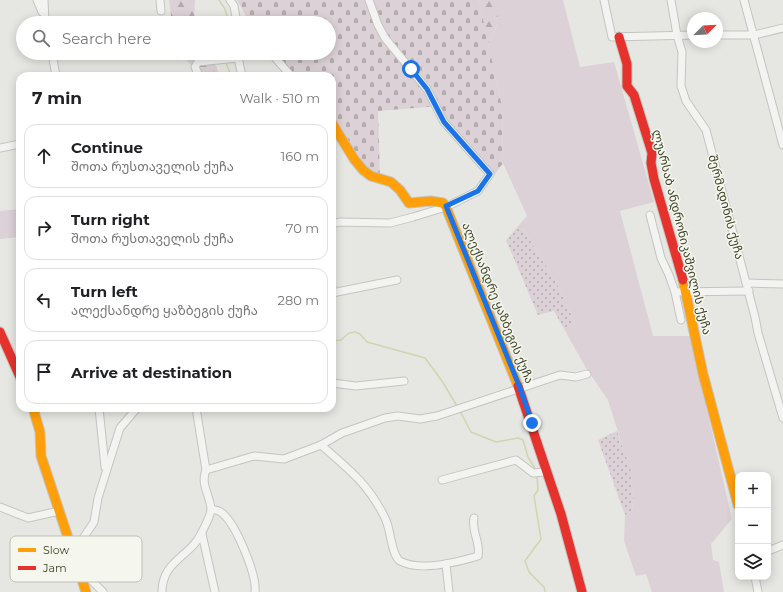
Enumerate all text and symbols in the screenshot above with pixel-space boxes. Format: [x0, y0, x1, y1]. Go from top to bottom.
north arrow [687, 12, 723, 48]
search box [16, 16, 336, 60]
icon: search [30, 27, 52, 49]
text: Search here [62, 29, 151, 48]
route start [402, 60, 420, 78]
text: 7 min [32, 88, 82, 108]
text: Walk · 510 m [239, 90, 320, 106]
street label: ლუარსაბ ანდრონიკაშვილის ქუჩა [649, 128, 715, 336]
text: Continue [71, 138, 143, 157]
icon: ahead [33, 145, 55, 167]
text: 160 m [281, 148, 319, 164]
street label: შერმადინის ქუჩა [704, 153, 748, 261]
text: შოთა რუსთაველის ქუჩა [71, 158, 234, 174]
text: Turn right [71, 210, 150, 229]
icon: right [33, 217, 55, 239]
text: 70 m [286, 220, 319, 236]
street label: ალექსანდრე ყაზბეგის ქუჩა [458, 220, 538, 386]
text: შოთა რუსთაველის ქუჩა [71, 230, 234, 246]
text: Turn left [71, 282, 138, 301]
icon: left [33, 289, 55, 311]
text: 280 m [278, 292, 319, 308]
text: ალექსანდრე ყაზბეგის ქუჩა [71, 302, 258, 318]
icon: arrive [33, 361, 55, 383]
text: Arrive at destination [71, 363, 232, 382]
route end [523, 414, 541, 432]
map controls [735, 472, 771, 580]
button: + [735, 472, 771, 508]
button: − [735, 508, 771, 544]
legend [10, 536, 142, 582]
text: Slow [43, 543, 69, 557]
button: layers [735, 544, 771, 580]
text: Jam [42, 561, 67, 575]

